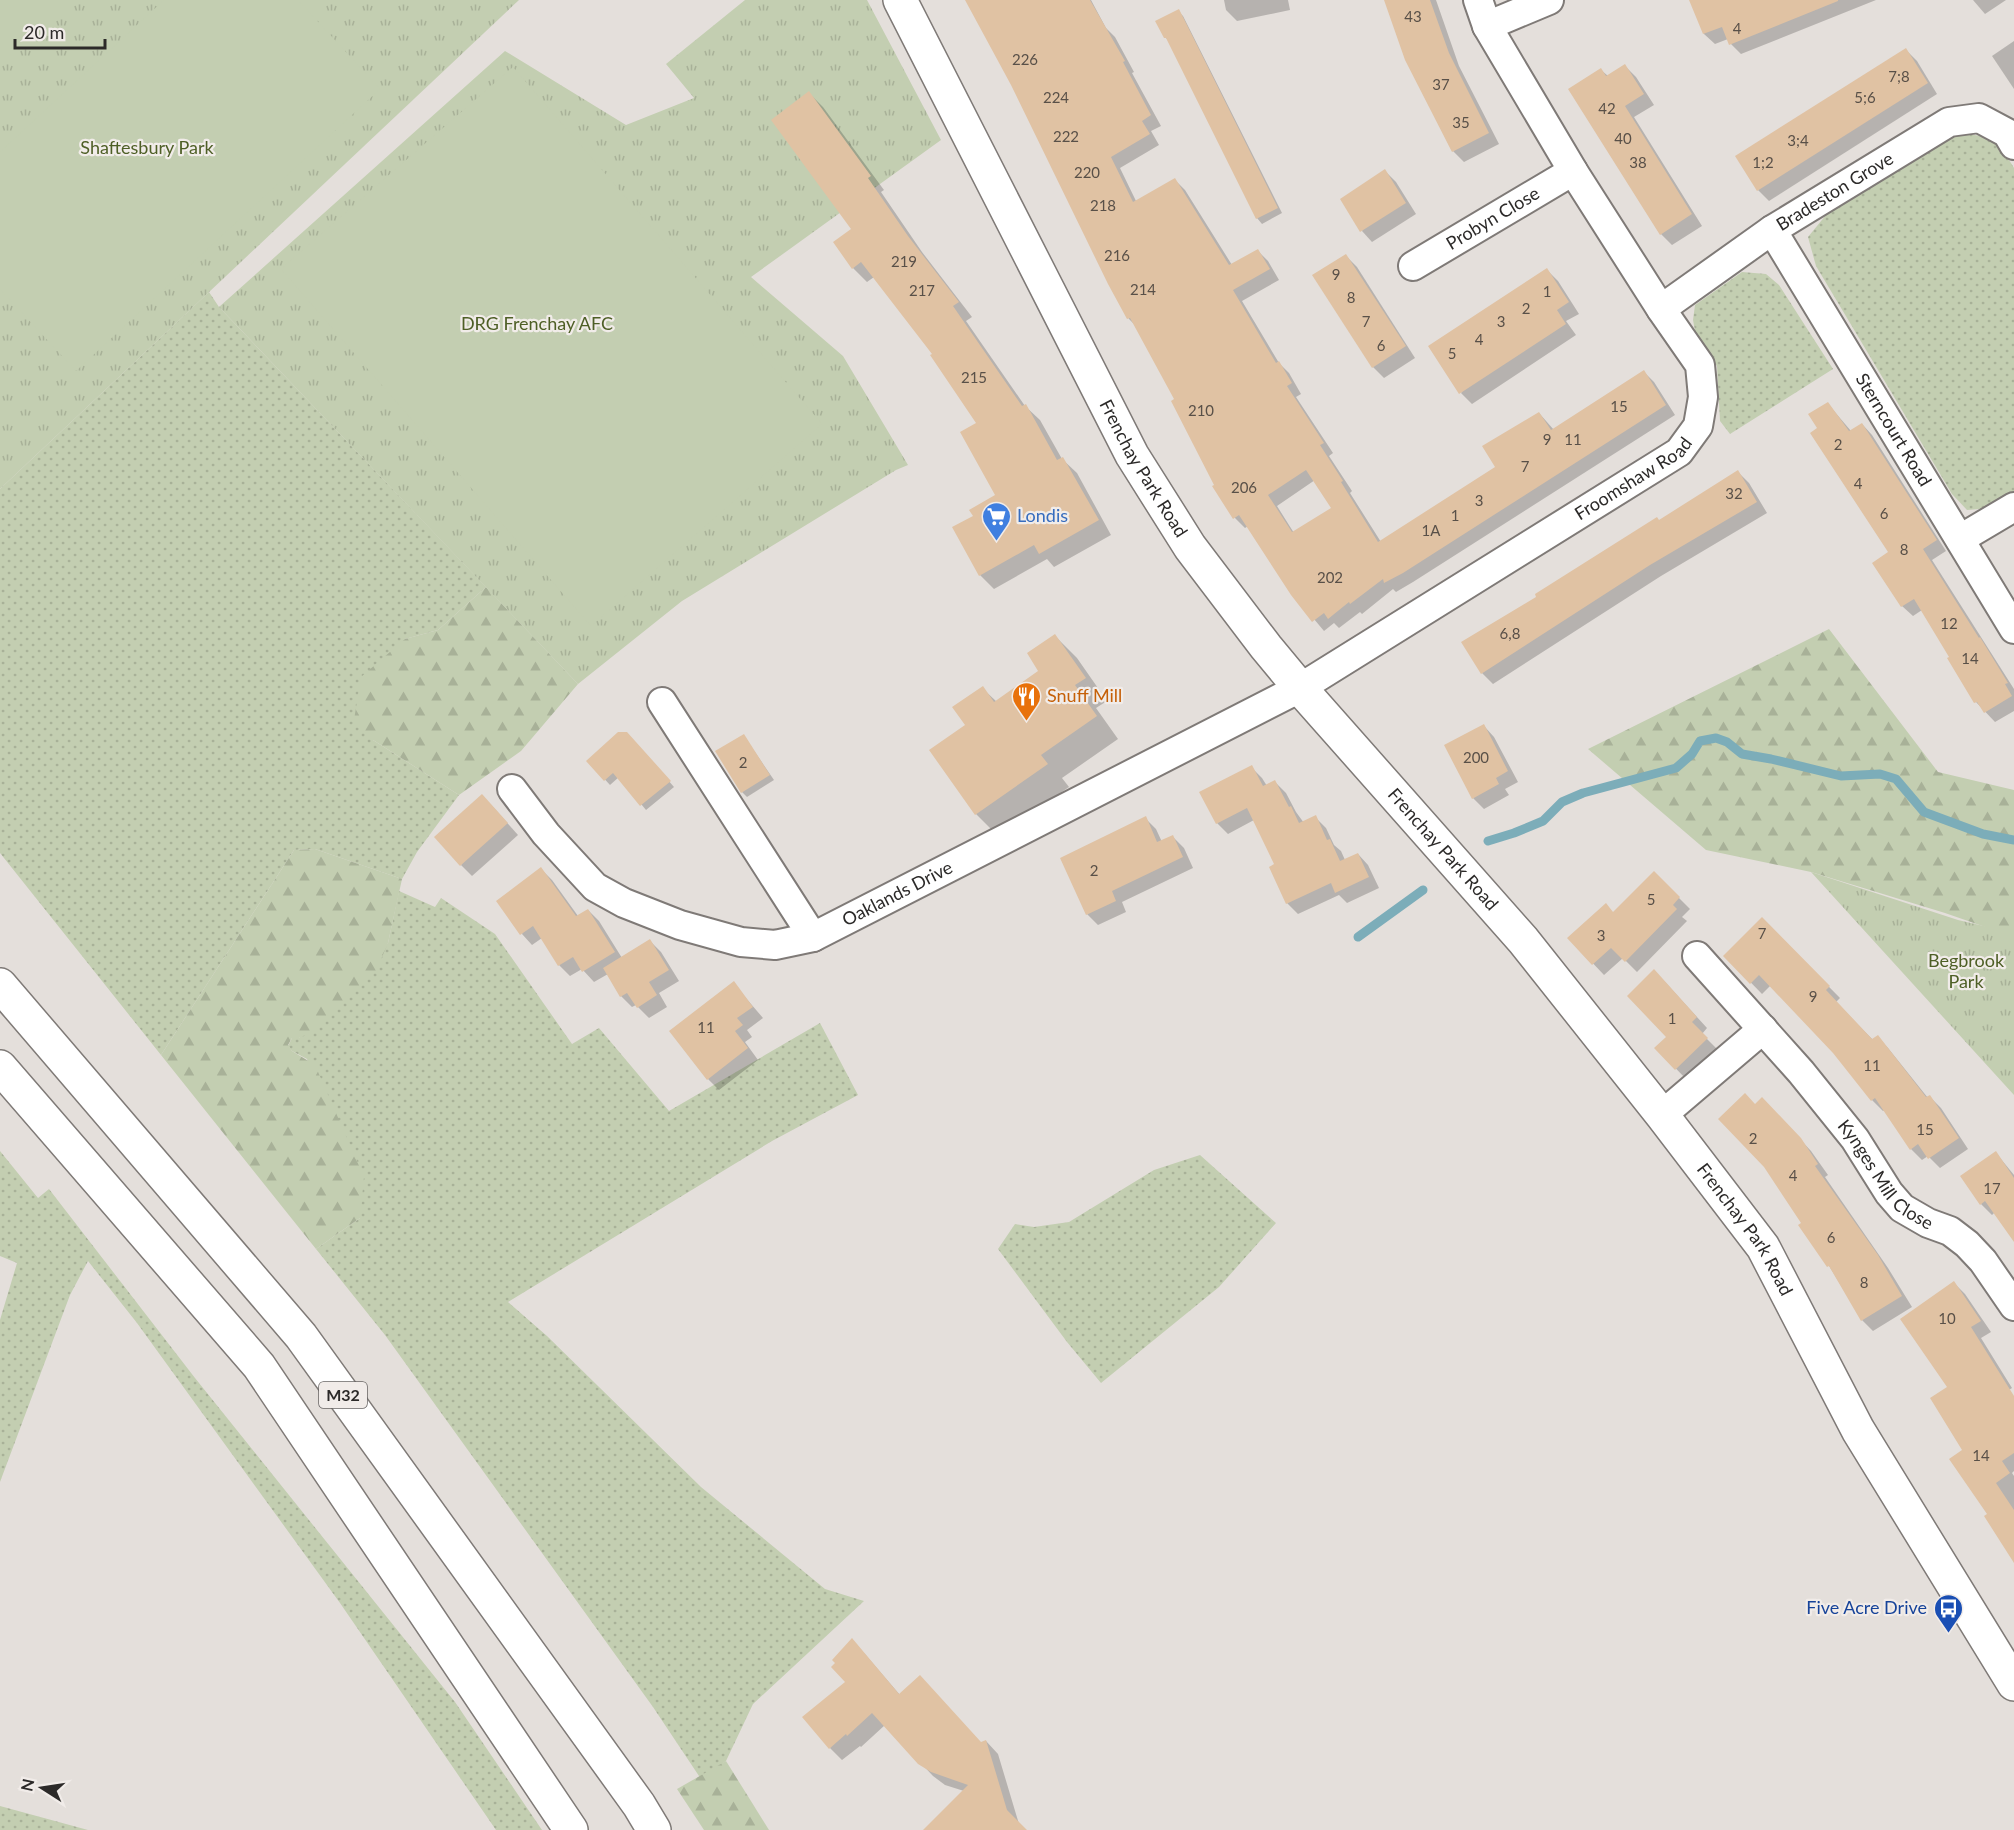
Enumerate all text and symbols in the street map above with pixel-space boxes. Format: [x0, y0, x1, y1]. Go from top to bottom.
house number: 43 [1404, 7, 1422, 25]
scale bar [15, 12, 105, 50]
house number: 4 [1733, 19, 1742, 37]
text: 20 m [24, 21, 64, 43]
house number: 226 [1012, 50, 1038, 68]
house number: 7;8 [1888, 67, 1910, 85]
house number: 37 [1432, 75, 1450, 93]
house number: 224 [1043, 88, 1069, 106]
house number: 5;6 [1854, 88, 1876, 106]
house number: 42 [1598, 99, 1616, 117]
house number: 35 [1452, 113, 1470, 131]
house number: 222 [1053, 127, 1079, 145]
house number: 40 [1614, 129, 1632, 147]
house number: 3;4 [1787, 131, 1809, 149]
park label: Shaftesbury Park [80, 136, 215, 158]
street label: Bradeston Grove [1772, 147, 1897, 235]
house number: 38 [1629, 153, 1647, 171]
house number: 1;2 [1752, 153, 1774, 171]
house number: 220 [1074, 163, 1100, 181]
street label: Probyn Close [1442, 181, 1543, 254]
house number: 218 [1090, 196, 1116, 214]
house number: 216 [1104, 246, 1130, 264]
house number: 219 [891, 252, 917, 270]
house number: 9 [1332, 265, 1340, 283]
house number: 214 [1130, 280, 1156, 298]
house number: 217 [909, 281, 935, 299]
house number: 1 [1543, 282, 1551, 300]
house number: 8 [1347, 288, 1355, 306]
house number: 2 [1522, 299, 1530, 317]
park label: DRG Frenchay AFC [461, 312, 613, 334]
house number: 7 [1362, 312, 1371, 330]
house number: 3 [1497, 312, 1505, 330]
house number: 4 [1475, 330, 1484, 348]
house number: 6 [1377, 336, 1386, 354]
house number: 5 [1448, 344, 1456, 362]
house number: 215 [961, 368, 987, 386]
street label: Sterncourt Road [1852, 369, 1937, 490]
street label: Frenchay Park Road [1096, 396, 1193, 541]
house number: 15 [1610, 397, 1628, 415]
house number: 210 [1188, 401, 1214, 419]
house number: 9 [1543, 430, 1551, 448]
house number: 11 [1564, 430, 1582, 448]
street label: Froomshaw Road [1570, 432, 1696, 524]
house number: 2 [1834, 435, 1842, 453]
house number: 7 [1521, 457, 1530, 475]
house number: 4 [1854, 474, 1863, 492]
house number: 206 [1231, 478, 1257, 496]
house number: 32 [1725, 484, 1743, 502]
house number: 3 [1475, 491, 1483, 509]
supermarket icon: Londis [980, 500, 1012, 542]
place label: Londis [1017, 504, 1068, 526]
house number: 6 [1880, 504, 1889, 522]
house number: 1 [1451, 506, 1459, 524]
house number: 1A [1422, 521, 1441, 539]
house number: 8 [1900, 540, 1908, 558]
house number: 202 [1317, 568, 1343, 586]
house number: 12 [1940, 614, 1958, 632]
house number: 6,8 [1500, 624, 1520, 642]
house number: 14 [1961, 649, 1979, 667]
restaurant icon: Snuff Mill [1010, 680, 1042, 722]
place label: Snuff Mill [1047, 684, 1122, 706]
house number: 200 [1463, 748, 1489, 766]
house number: 2 [739, 753, 747, 771]
street label: Frenchay Park Road [1384, 783, 1504, 914]
street label: Oaklands Drive [838, 856, 956, 930]
house number: 2 [1090, 861, 1098, 879]
house number: 5 [1647, 890, 1655, 908]
house number: 7 [1758, 924, 1767, 942]
house number: 3 [1597, 926, 1605, 944]
park label: Begbrook Park [1928, 949, 2005, 992]
house number: 9 [1809, 987, 1817, 1005]
house number: 1 [1668, 1009, 1676, 1027]
house number: 11 [697, 1018, 715, 1036]
house number: 11 [1863, 1056, 1881, 1074]
street label: Kynges Mill Close [1834, 1115, 1938, 1234]
house number: 15 [1916, 1120, 1934, 1138]
house number: 2 [1749, 1129, 1757, 1147]
street label: Frenchay Park Road [1693, 1158, 1798, 1299]
house number: 4 [1789, 1166, 1798, 1184]
house number: 17 [1983, 1179, 2001, 1197]
house number: 6 [1827, 1228, 1836, 1246]
house number: 8 [1860, 1273, 1868, 1291]
house number: 10 [1938, 1309, 1956, 1327]
road number: M32 [319, 1382, 367, 1408]
house number: 14 [1972, 1446, 1990, 1464]
bus stop icon: Five Acre Drive [1932, 1592, 1964, 1634]
place label: Five Acre Drive [1806, 1596, 1927, 1618]
north arrow [12, 1758, 72, 1818]
text: N [16, 1777, 37, 1793]

